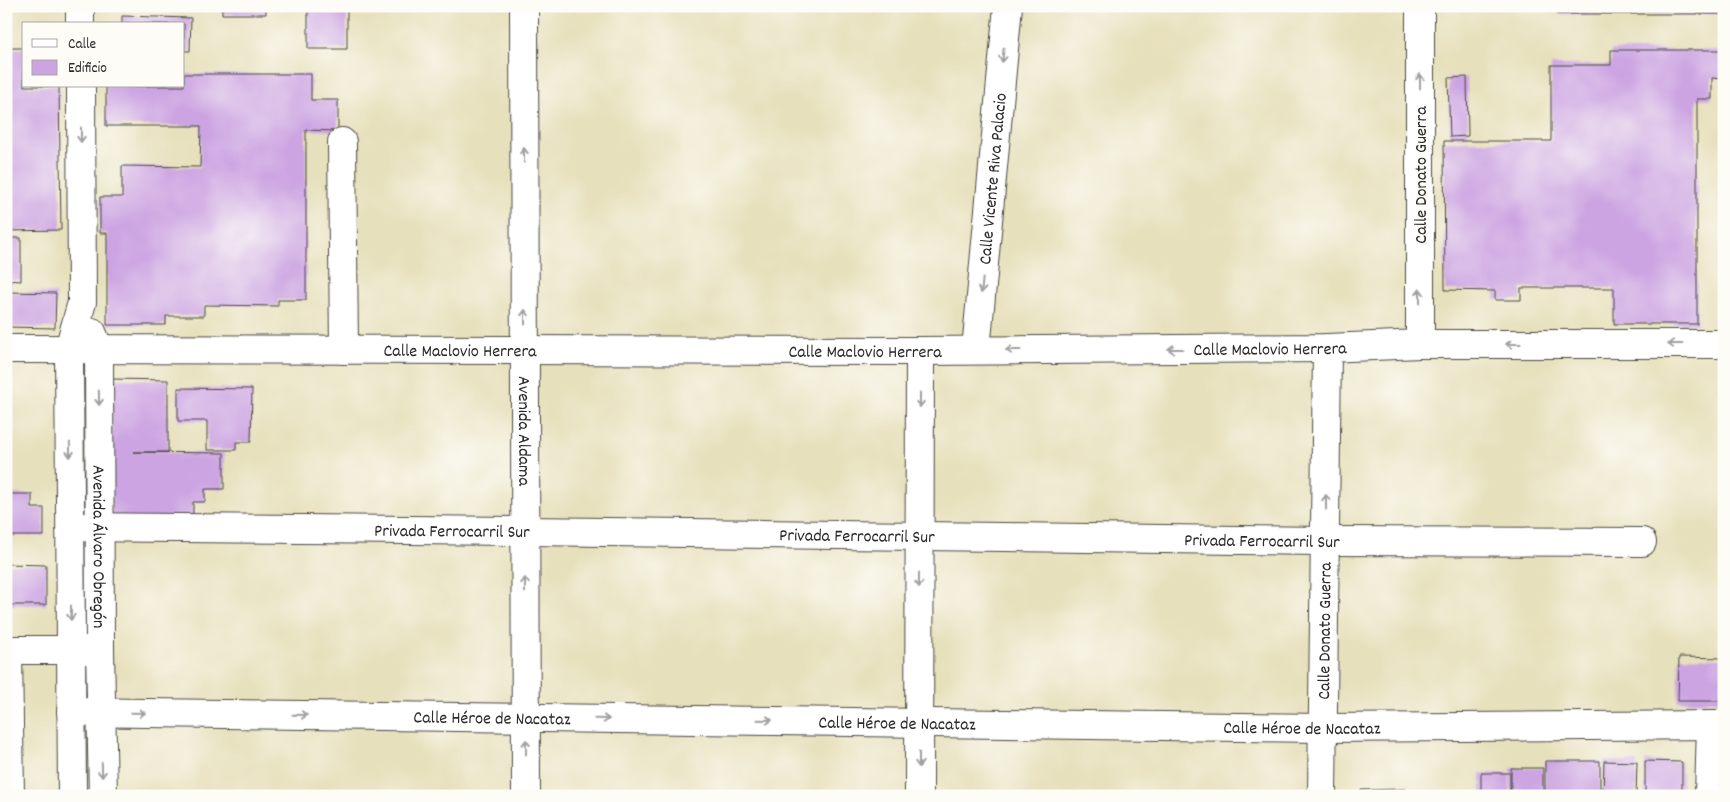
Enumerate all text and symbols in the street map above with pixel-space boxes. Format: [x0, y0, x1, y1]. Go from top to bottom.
legend [22, 22, 185, 88]
text: Calle [68, 34, 97, 56]
one-way arrow [999, 47, 1008, 63]
text: Edificio [68, 58, 107, 80]
one-way arrow [1415, 73, 1425, 89]
street label: Calle Vicente Riva Palacio [974, 92, 1015, 266]
street label: Calle Donato Guerra [1410, 106, 1435, 244]
one-way arrow [76, 126, 86, 143]
one-way arrow [519, 147, 529, 163]
one-way arrow [977, 278, 987, 294]
one-way arrow [1415, 288, 1425, 304]
one-way arrow [520, 309, 530, 326]
street label: Calle Maclovio Herrera [1193, 337, 1348, 364]
one-way arrow [1505, 339, 1521, 349]
one-way arrow [1667, 339, 1684, 349]
street label: Calle Maclovio Herrera [383, 340, 537, 365]
street label: Calle Maclovio Herrera [788, 341, 942, 366]
one-way arrow [1167, 344, 1184, 354]
one-way arrow [1005, 345, 1021, 355]
street label: Avenida Aldama [510, 376, 535, 486]
one-way arrow [94, 389, 104, 405]
one-way arrow [915, 392, 925, 408]
one-way arrow [65, 442, 75, 458]
street label: Avenida Álvaro Obregón [84, 465, 110, 628]
one-way arrow [1321, 494, 1331, 510]
street label: Privada Ferrocarril Sur [374, 520, 530, 546]
street label: Privada Ferrocarril Sur [779, 524, 935, 551]
street label: Privada Ferrocarril Sur [1184, 529, 1340, 556]
street label: Calle Donato Guerra [1313, 562, 1340, 700]
one-way arrow [914, 572, 924, 588]
one-way arrow [520, 577, 530, 593]
one-way arrow [66, 604, 76, 620]
street label: Calle Héroe de Nacataz [413, 706, 571, 733]
one-way arrow [129, 708, 145, 718]
one-way arrow [292, 710, 308, 720]
street label: Calle Héroe de Nacataz [818, 712, 976, 739]
one-way arrow [594, 714, 610, 724]
one-way arrow [756, 715, 773, 725]
street label: Calle Héroe de Nacataz [1223, 717, 1381, 743]
one-way arrow [521, 739, 531, 756]
one-way arrow [914, 751, 924, 767]
one-way arrow [98, 762, 107, 778]

